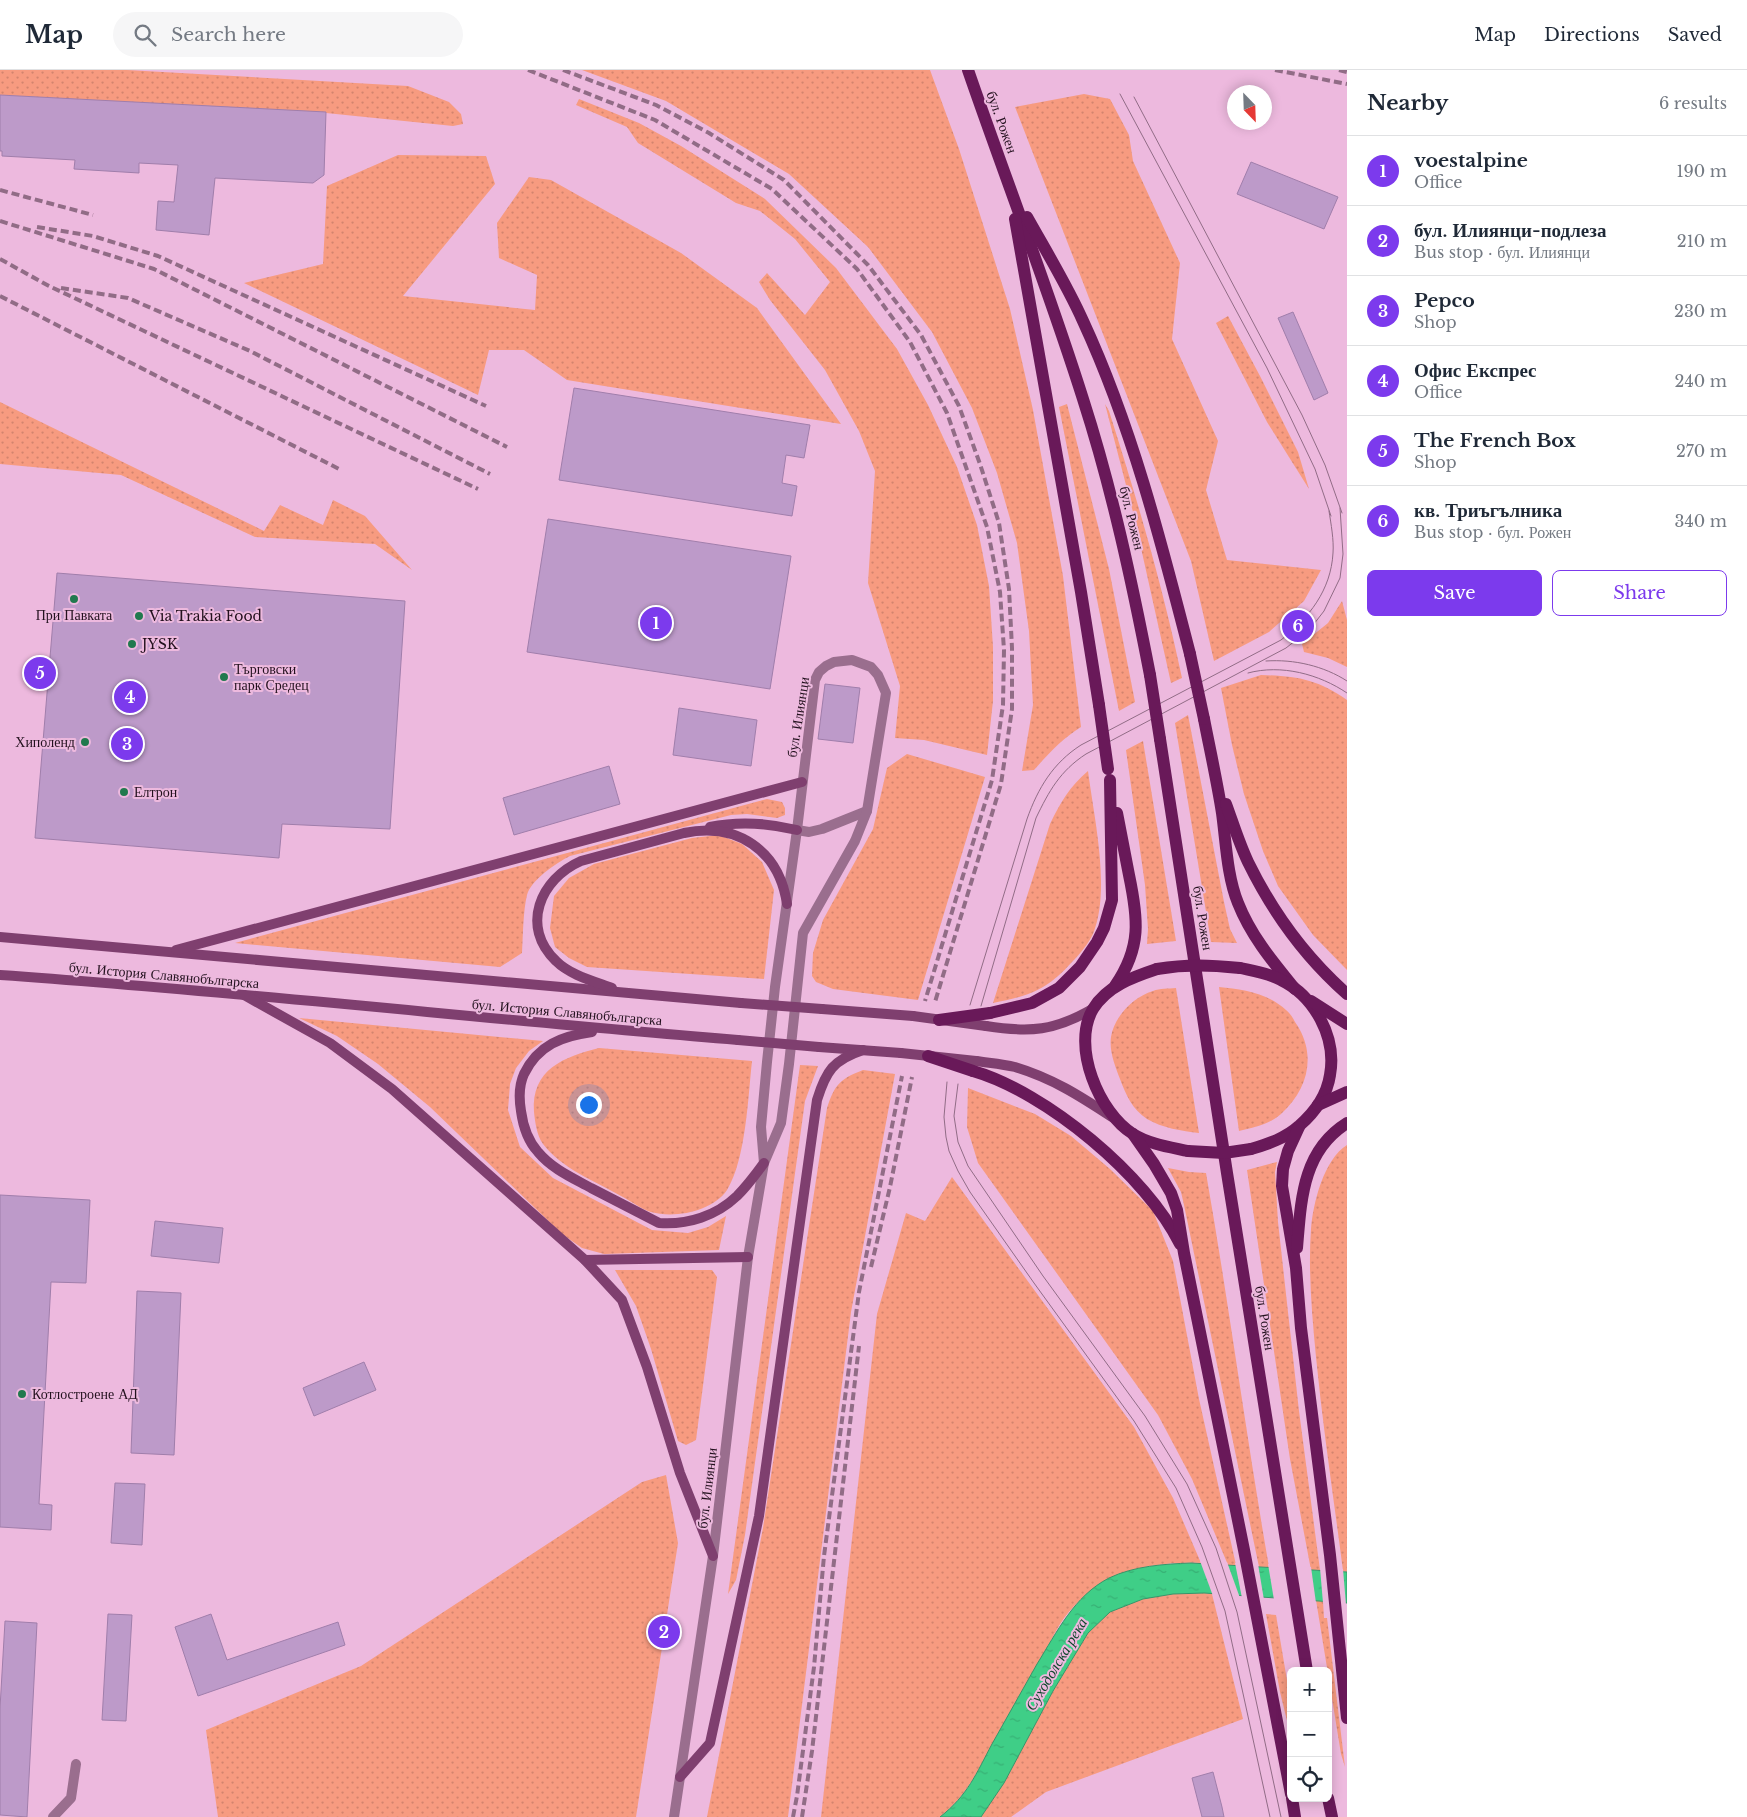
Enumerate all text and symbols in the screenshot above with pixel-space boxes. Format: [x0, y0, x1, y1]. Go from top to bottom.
search box [113, 12, 463, 57]
text: Map [25, 20, 83, 49]
icon: search [131, 21, 159, 49]
text: Search here [171, 23, 286, 46]
text: Map [1474, 24, 1516, 46]
text: Directions [1544, 24, 1640, 46]
text: Saved [1668, 24, 1722, 46]
north arrow [1227, 85, 1272, 130]
street label: бул. Рожен [982, 88, 1022, 156]
text: Nearby [1367, 90, 1448, 116]
text: 6 results [1659, 93, 1727, 113]
text: voestalpine [1414, 149, 1528, 172]
text: 1 [1380, 161, 1386, 181]
text: 190 m [1676, 161, 1727, 181]
text: Office [1414, 172, 1462, 192]
text: бул. Илиянци-подлеза [1414, 219, 1606, 242]
text: 2 [1378, 231, 1388, 251]
text: 210 m [1677, 231, 1727, 251]
text: Bus stop · бул. Илиянци [1414, 242, 1590, 262]
text: Pepco [1414, 289, 1475, 312]
text: 3 [1378, 301, 1388, 321]
text: 230 m [1674, 301, 1727, 321]
text: Shop [1414, 312, 1457, 332]
text: Офис Експрес [1414, 359, 1537, 382]
text: 4 [1378, 371, 1388, 391]
text: 240 m [1675, 371, 1727, 391]
text: Office [1414, 382, 1462, 402]
text: The French Box [1414, 429, 1576, 452]
text: 5 [1378, 441, 1388, 461]
text: 270 m [1676, 441, 1727, 461]
text: Shop [1414, 452, 1457, 472]
street label: бул. Рожен [1115, 484, 1149, 552]
text: кв. Триъгълника [1414, 499, 1562, 522]
text: 6 [1378, 511, 1388, 531]
text: 340 m [1675, 511, 1727, 531]
text: Bus stop · бул. Рожен [1414, 522, 1571, 542]
button: Save [1367, 570, 1542, 616]
button: Share [1552, 570, 1727, 616]
marker: При Павката [68, 593, 80, 605]
pin: 1 [640, 604, 672, 642]
place label: При Павката [36, 606, 113, 624]
place label: Via Trakia Food [148, 607, 263, 625]
pin: 6 [1282, 607, 1314, 645]
marker: Via Trakia Food [133, 610, 145, 622]
place label: JYSK [140, 635, 179, 653]
marker: JYSK [126, 638, 138, 650]
pin: 5 [24, 654, 56, 692]
place label: Търговски парк Средец [234, 660, 309, 694]
marker: Търговски парк Средец [218, 671, 230, 683]
street label: бул. Илиянци [783, 675, 813, 759]
pin: 4 [114, 678, 146, 716]
pin: 3 [111, 725, 143, 763]
place label: Хиполенд [15, 733, 75, 751]
marker: Хиполенд [79, 736, 91, 748]
place label: Елтрон [134, 783, 178, 801]
marker: Елтрон [118, 786, 130, 798]
street label: бул. Рожен [1189, 884, 1217, 952]
street label: бул. История Славянобългарска [68, 958, 261, 992]
street label: бул. История Славянобългарска [471, 995, 664, 1029]
your location [576, 1092, 602, 1118]
street label: бул. Рожен [1251, 1284, 1279, 1352]
place label: Котлостроене АД [32, 1385, 138, 1403]
marker: Котлостроене АД [16, 1388, 28, 1400]
street label: бул. Илиянци [693, 1446, 721, 1529]
pin: 2 [648, 1613, 680, 1651]
water label: Суходолска река [1021, 1614, 1091, 1714]
map controls [1287, 1667, 1332, 1802]
button: + [1287, 1667, 1332, 1712]
button: − [1287, 1712, 1332, 1757]
button: locate [1287, 1757, 1332, 1802]

